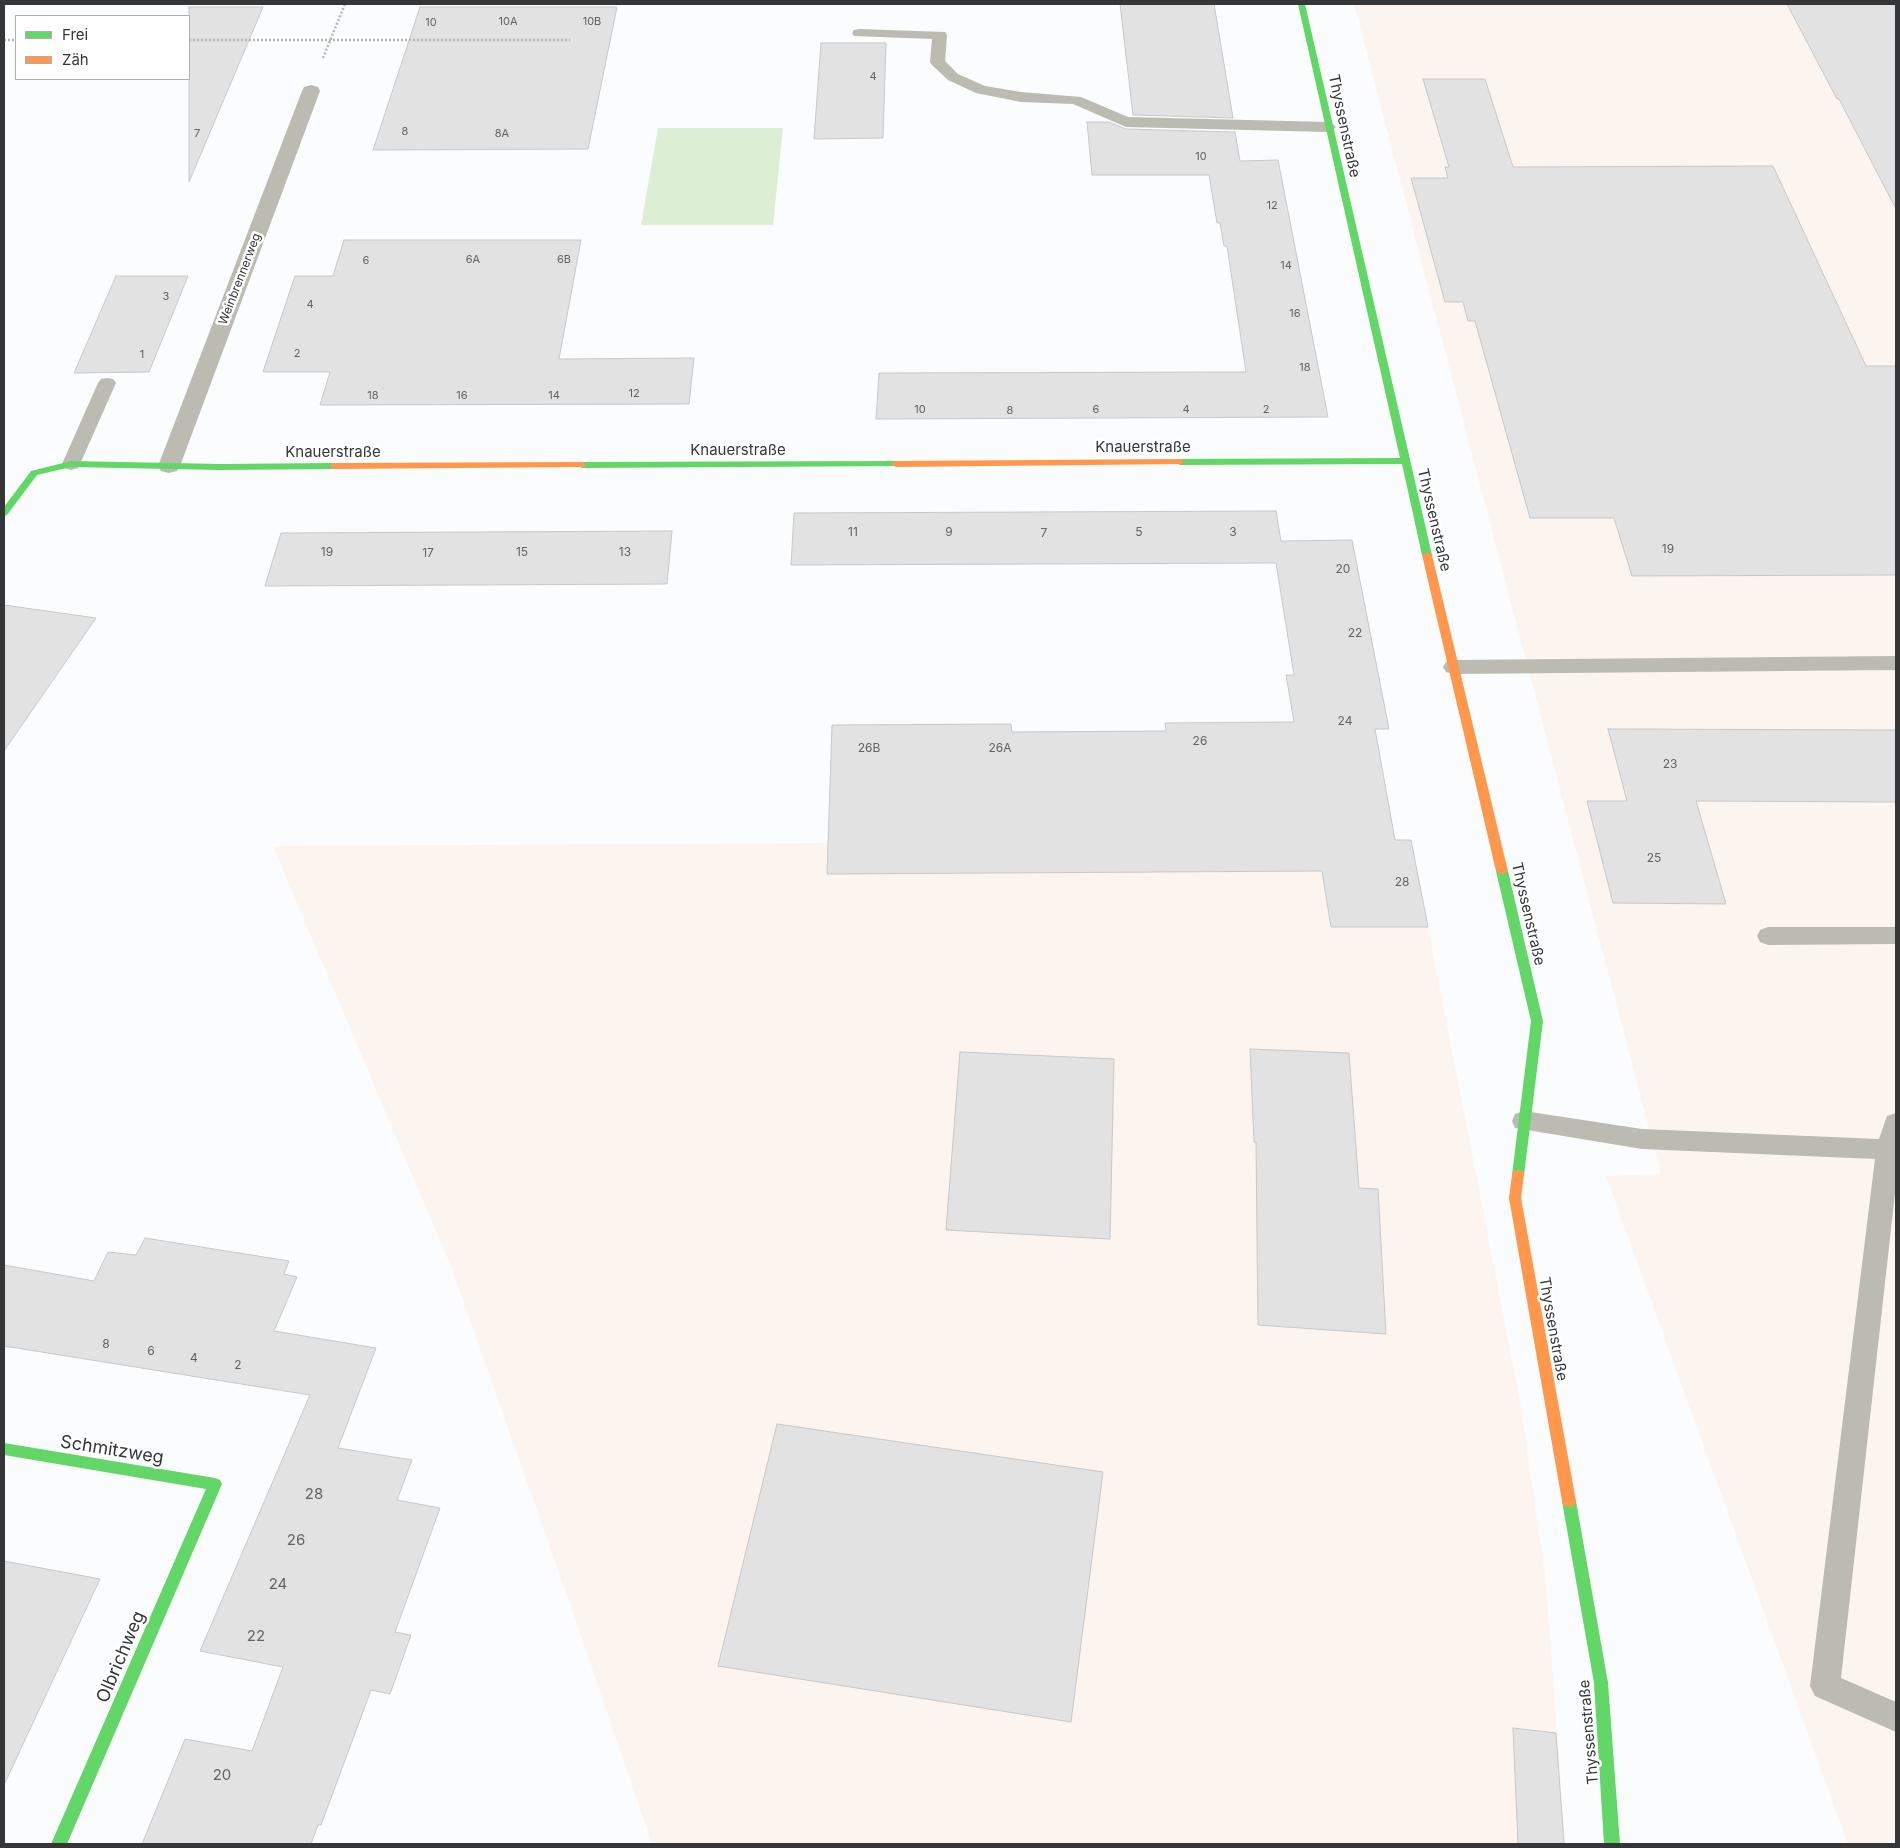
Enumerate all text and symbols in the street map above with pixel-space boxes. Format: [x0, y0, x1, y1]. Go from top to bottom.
legend [15, 15, 190, 80]
house number: 10A [498, 15, 518, 29]
house number: 10B [583, 15, 601, 29]
house number: 10 [425, 16, 437, 30]
text: Frei [62, 25, 88, 44]
text: Zäh [62, 50, 89, 69]
house number: 4 [869, 70, 877, 84]
street label: Thyssenstraße [1324, 73, 1364, 179]
house number: 8 [402, 125, 408, 139]
house number: 7 [194, 127, 200, 141]
house number: 8A [495, 127, 509, 141]
house number: 10 [1195, 150, 1207, 164]
house number: 12 [1266, 199, 1278, 213]
street label: Weinbrennerweg [216, 231, 264, 327]
house number: 6A [466, 253, 480, 267]
house number: 6B [557, 253, 571, 267]
house number: 6 [363, 254, 369, 268]
house number: 14 [1280, 259, 1292, 273]
house number: 3 [163, 290, 169, 304]
house number: 4 [306, 298, 314, 312]
house number: 16 [1289, 307, 1301, 321]
house number: 2 [294, 347, 300, 361]
house number: 1 [140, 348, 144, 362]
house number: 18 [1299, 361, 1311, 375]
house number: 12 [628, 387, 640, 401]
house number: 18 [367, 389, 379, 403]
house number: 16 [456, 389, 468, 403]
house number: 14 [548, 389, 560, 403]
house number: 10 [914, 403, 926, 417]
house number: 6 [1093, 403, 1099, 417]
house number: 4 [1182, 403, 1190, 417]
house number: 2 [1263, 403, 1269, 417]
house number: 8 [1007, 404, 1013, 418]
street label: Knauerstraße [1095, 438, 1191, 456]
street label: Knauerstraße [690, 441, 786, 459]
street label: Knauerstraße [285, 443, 381, 461]
street label: Thyssenstraße [1413, 467, 1455, 573]
house number: 11 [848, 525, 858, 539]
house number: 9 [945, 525, 953, 539]
house number: 5 [1135, 525, 1143, 539]
house number: 3 [1229, 525, 1237, 539]
house number: 7 [1041, 526, 1047, 540]
house number: 19 [1662, 542, 1674, 556]
house number: 19 [321, 545, 333, 559]
house number: 15 [516, 545, 528, 559]
house number: 13 [619, 545, 631, 559]
house number: 17 [422, 546, 434, 560]
house number: 20 [1336, 562, 1350, 576]
house number: 22 [1348, 626, 1362, 640]
house number: 24 [1338, 714, 1352, 728]
house number: 26 [1193, 734, 1207, 748]
house number: 26B [858, 741, 880, 755]
house number: 26A [988, 741, 1012, 755]
house number: 23 [1663, 757, 1677, 771]
house number: 25 [1647, 851, 1661, 865]
street label: Thyssenstraße [1507, 861, 1549, 967]
house number: 28 [1395, 875, 1409, 889]
street label: Thyssenstraße [1535, 1276, 1571, 1382]
house number: 8 [102, 1337, 110, 1351]
house number: 6 [147, 1344, 155, 1358]
house number: 4 [190, 1351, 198, 1365]
house number: 2 [234, 1358, 242, 1372]
street label: Schmitzweg [59, 1431, 165, 1469]
house number: 28 [305, 1485, 323, 1503]
house number: 26 [287, 1531, 305, 1549]
house number: 24 [269, 1575, 287, 1593]
street label: Olbrichweg [92, 1608, 150, 1706]
house number: 22 [247, 1627, 265, 1645]
street label: Thyssenstraße [1575, 1679, 1603, 1785]
house number: 20 [213, 1766, 231, 1784]

